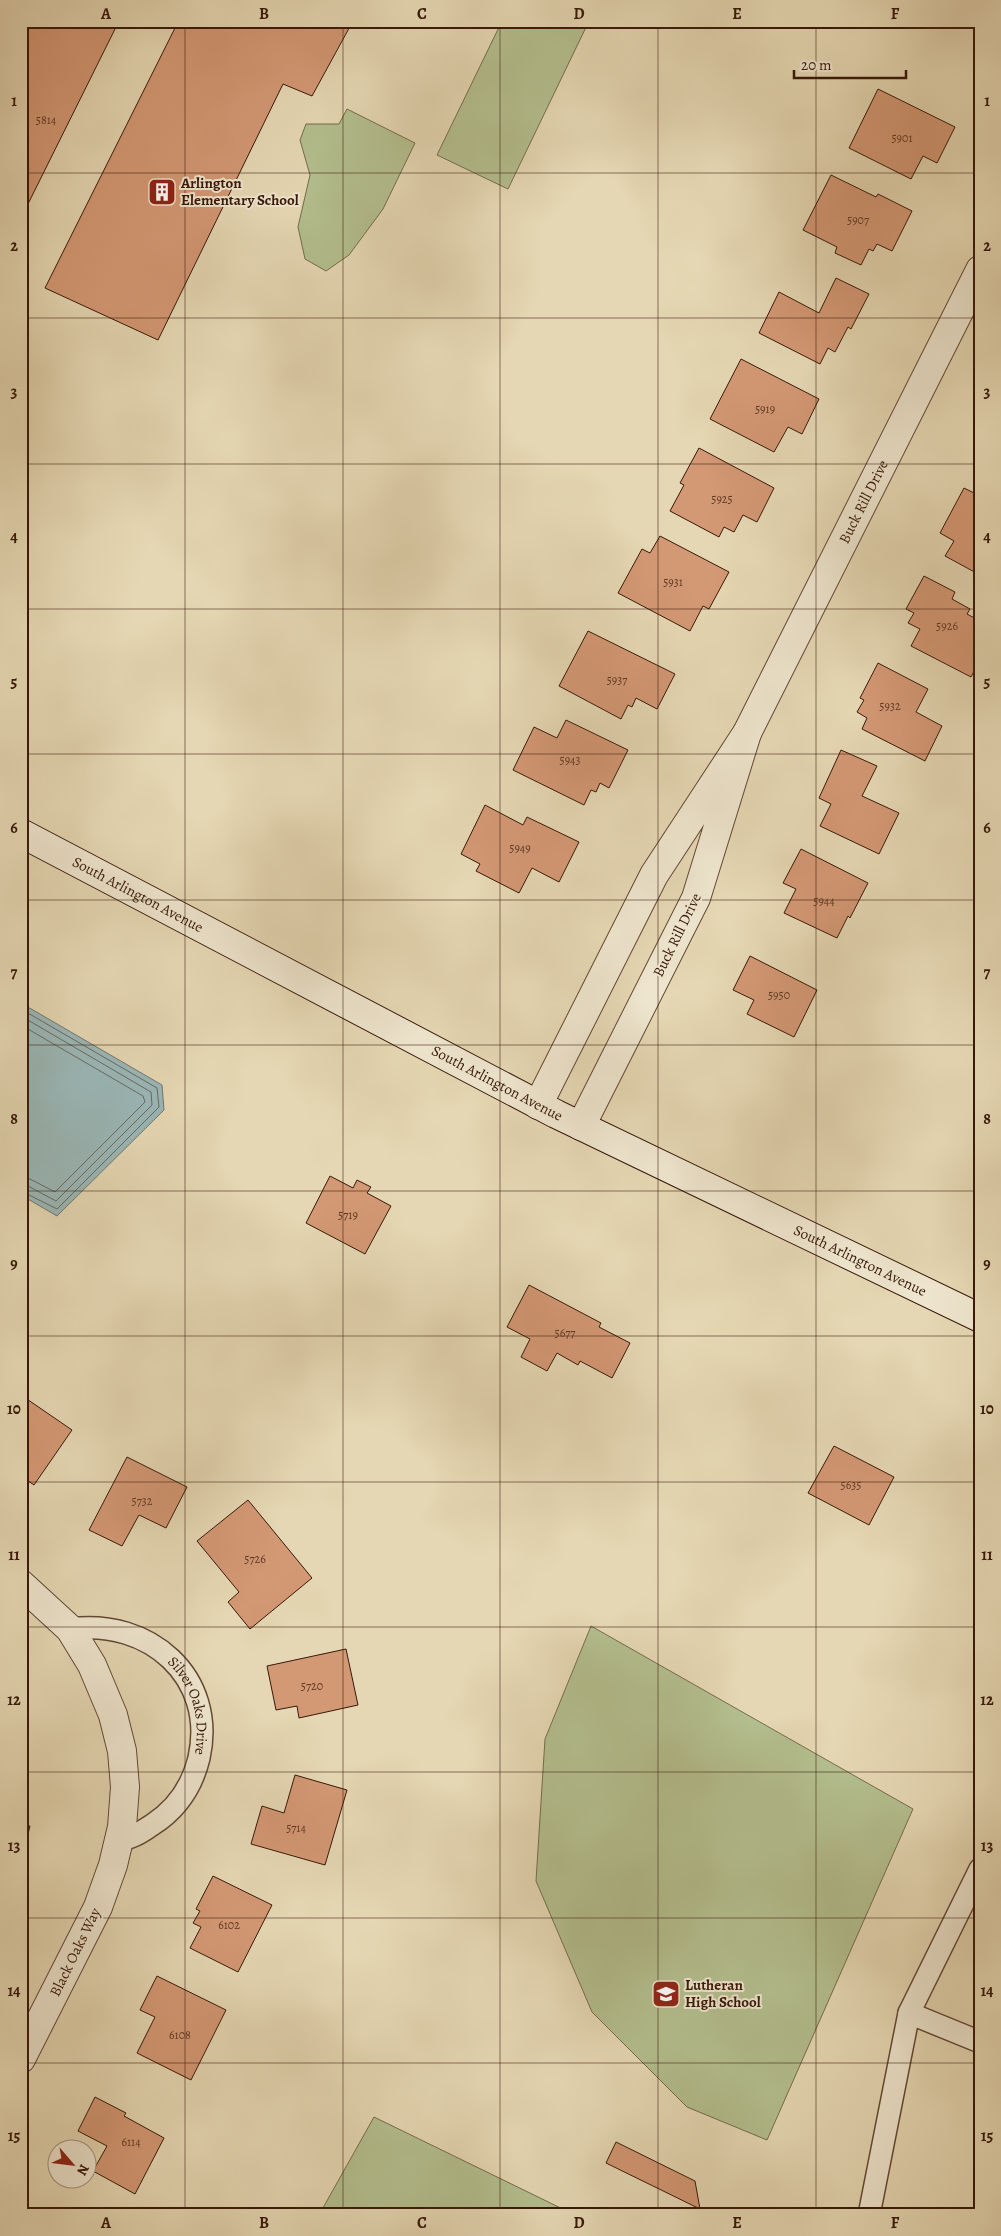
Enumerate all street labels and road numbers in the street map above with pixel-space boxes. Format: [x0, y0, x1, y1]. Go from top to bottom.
street label: Buck Rill Drive [834, 456, 893, 547]
street label: South Arlington Avenue [69, 852, 207, 937]
street label: Buck Rill Drive [648, 889, 706, 980]
street label: South Arlington Avenue [428, 1040, 566, 1126]
street label: South Arlington Avenue [790, 1220, 930, 1301]
street label: Silver Oaks Drive [163, 1652, 212, 1757]
street label: Black Oaks Way [45, 1904, 105, 2000]

